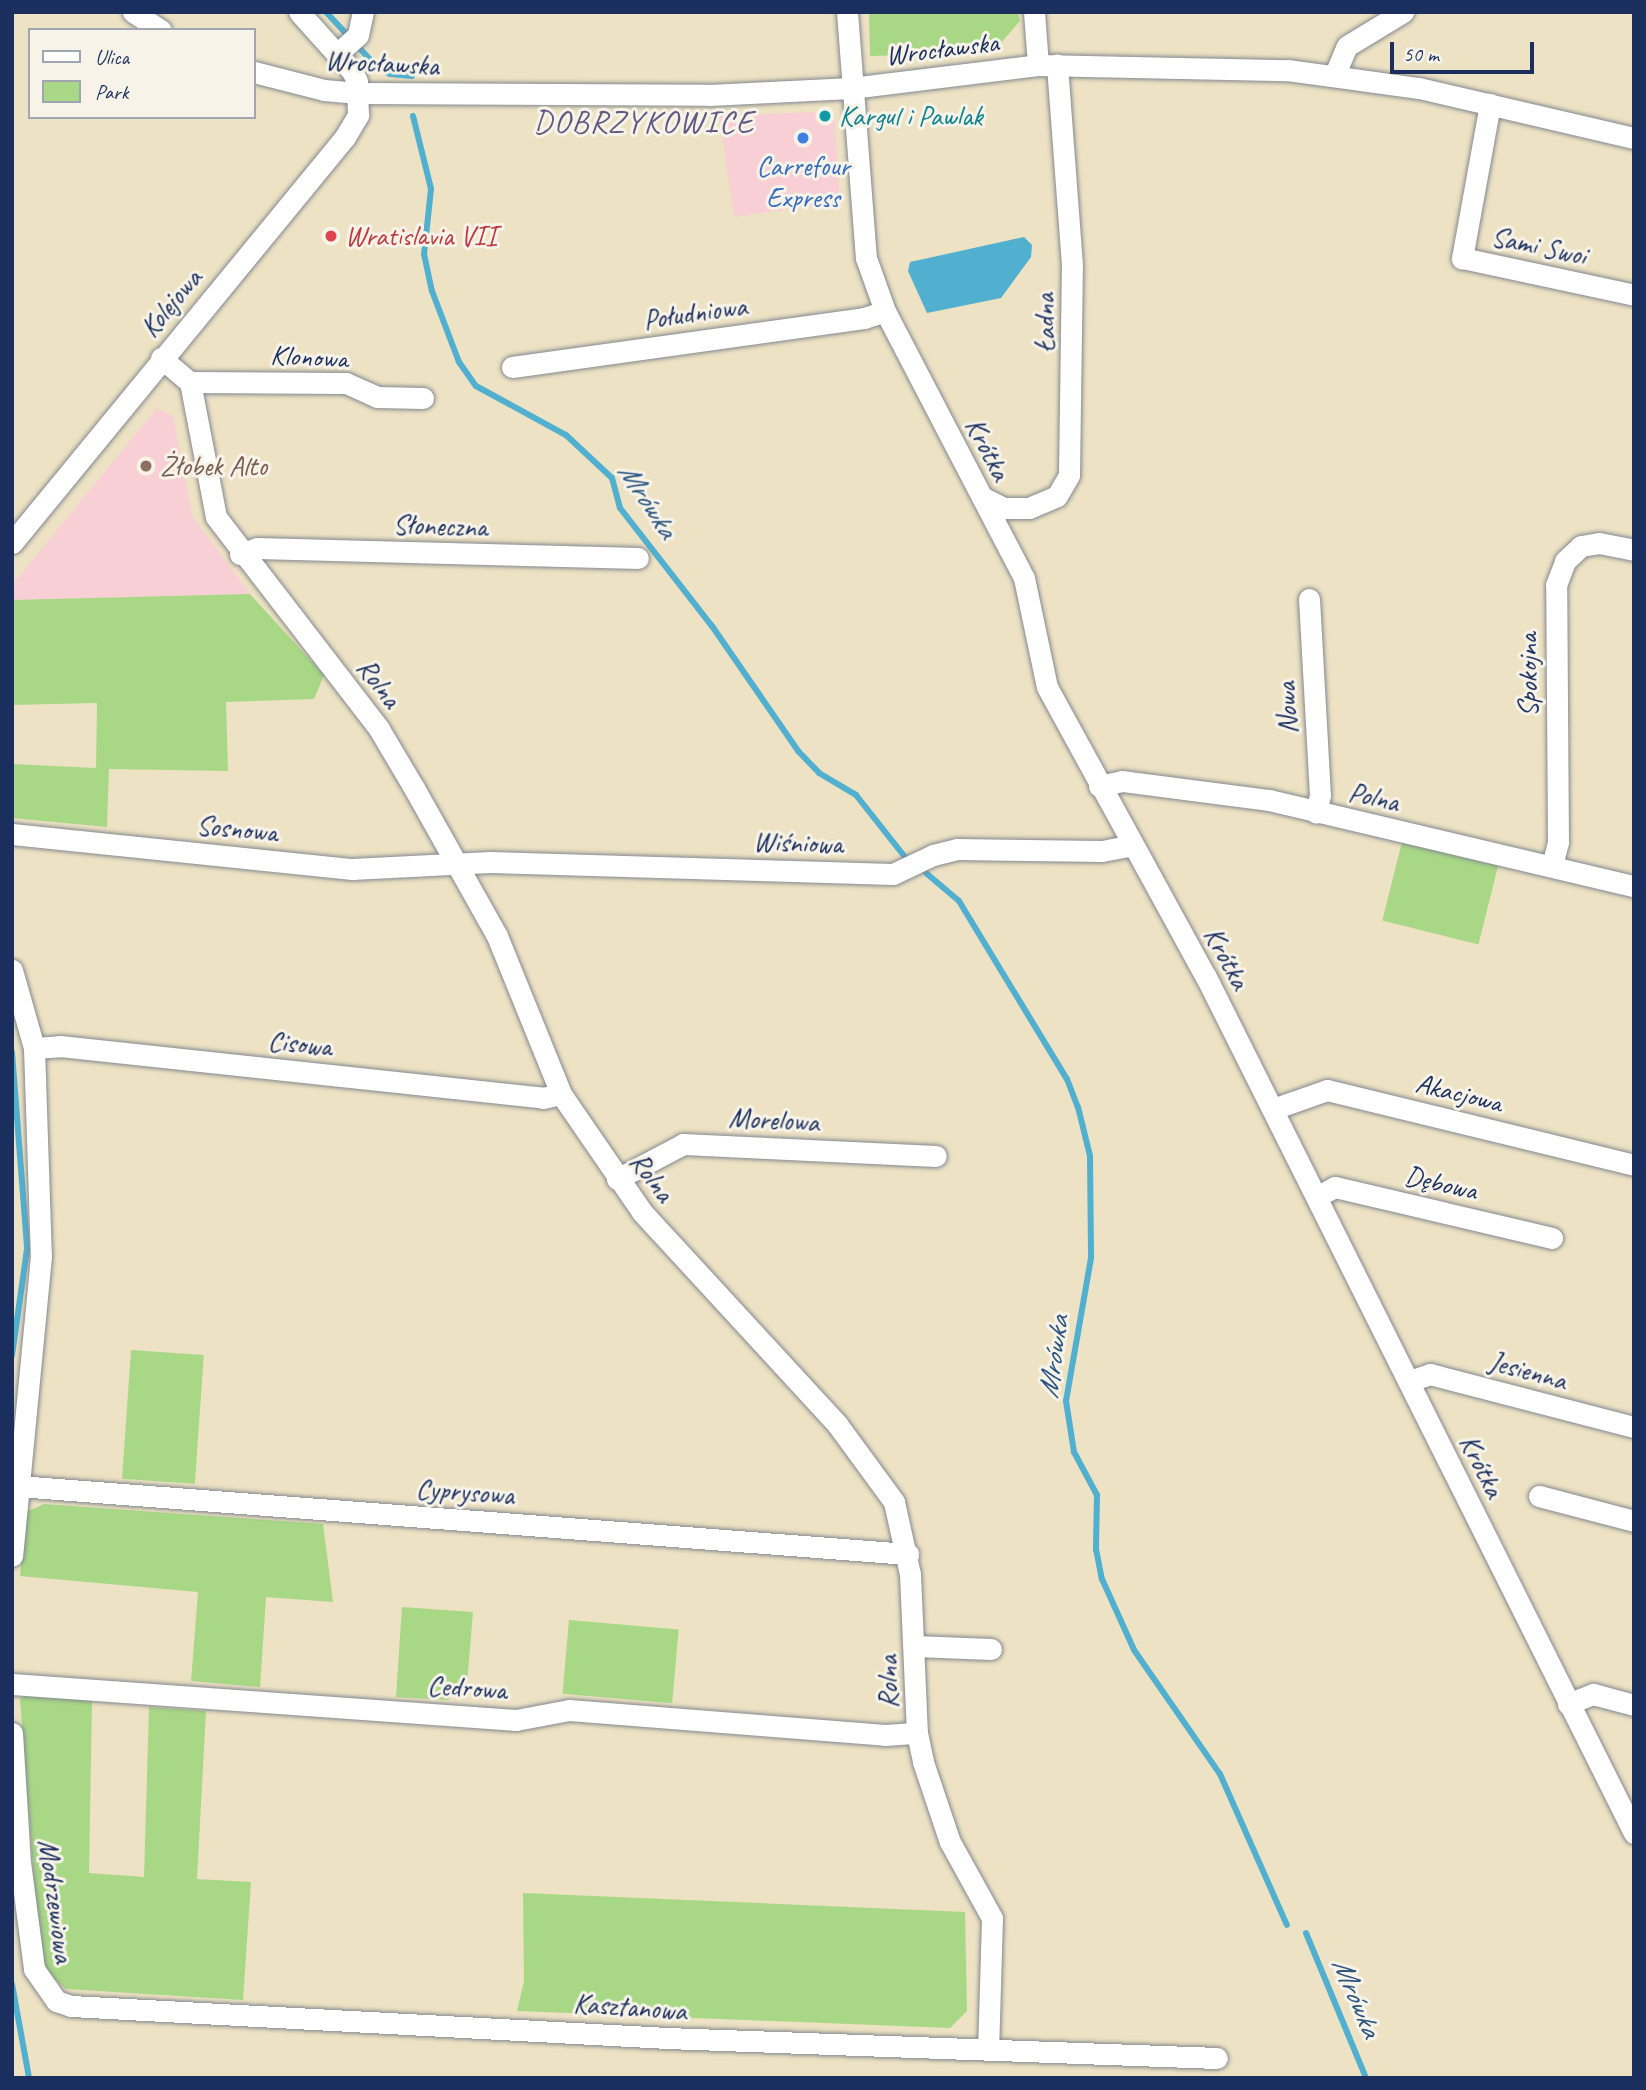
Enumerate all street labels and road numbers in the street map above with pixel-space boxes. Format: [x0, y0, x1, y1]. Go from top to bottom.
street label: Wrocławska [884, 25, 1000, 73]
street label: Wrocławska [324, 43, 440, 83]
street label: Sami Swoi [1489, 220, 1589, 272]
street label: Kolejowa [133, 262, 209, 344]
street label: Południowa [641, 289, 749, 337]
street label: Ładna [1028, 293, 1062, 353]
street label: Klonowa [270, 338, 348, 376]
street label: Krótka [958, 412, 1018, 486]
street label: Słoneczna [392, 508, 488, 544]
street label: Spokojna [1511, 633, 1545, 717]
street label: Rolna [350, 652, 408, 714]
street label: Nowa [1269, 681, 1305, 735]
street label: Polna [1346, 775, 1402, 819]
street label: Sosnowa [195, 808, 279, 850]
street label: Wiśniowa [753, 825, 843, 861]
street label: Krótka [1197, 921, 1257, 995]
street label: Cisowa [266, 1024, 334, 1064]
street label: Akacjowa [1412, 1066, 1506, 1120]
street label: Morelowa [728, 1101, 820, 1139]
street label: Rolna [623, 1146, 681, 1208]
street label: Dębowa [1402, 1158, 1480, 1208]
street label: Jesienna [1486, 1345, 1570, 1397]
street label: Krótka [1453, 1429, 1511, 1503]
street label: Cyprysowa [415, 1472, 515, 1512]
street label: Rolna [871, 1655, 905, 1709]
street label: Cedrowa [426, 1668, 508, 1708]
street label: Modrzewiowa [31, 1837, 81, 1965]
street label: Kasztanowa [572, 1986, 688, 2028]

